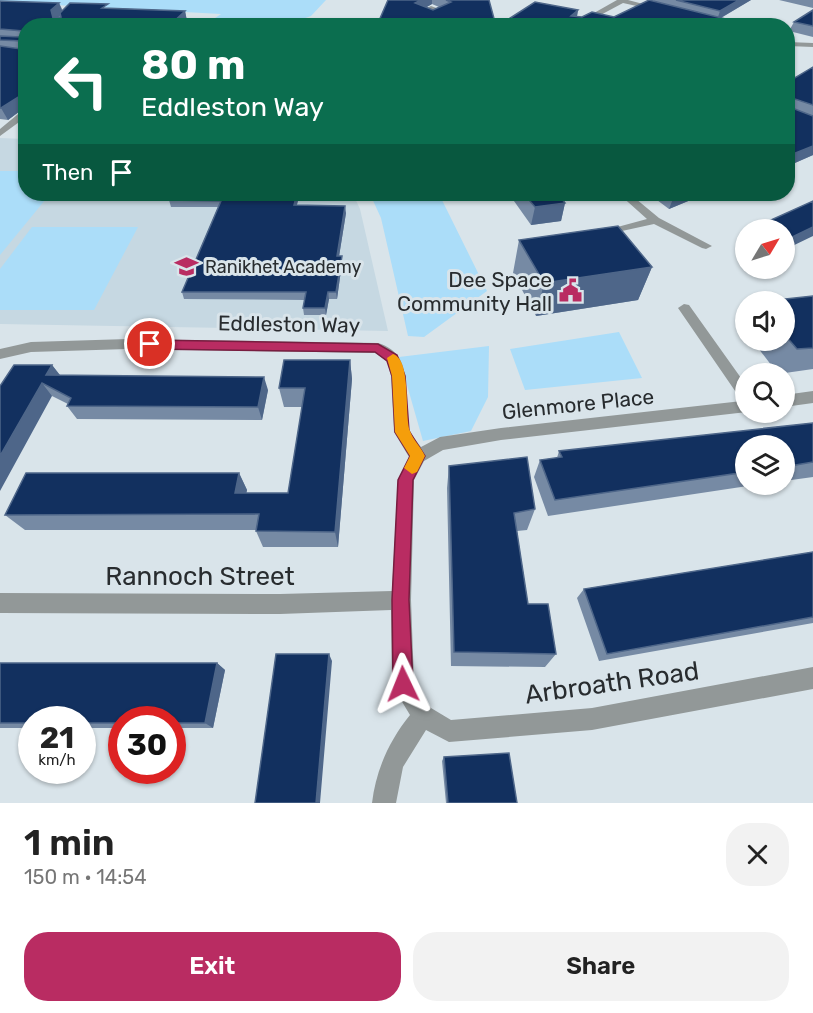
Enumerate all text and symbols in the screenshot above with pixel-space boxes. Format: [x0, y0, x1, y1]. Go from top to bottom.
text: 80 m [141, 40, 245, 90]
icon: left [42, 42, 120, 120]
text: Eddleston Way [141, 91, 324, 123]
icon: arrive [105, 156, 138, 189]
text: Then [42, 159, 93, 186]
north arrow [735, 219, 795, 279]
map controls [735, 219, 795, 495]
school or university icon: Ranikhet Academy [174, 254, 200, 280]
place label: Ranikhet Academy [205, 256, 362, 278]
place label: Dee Space Community Hall [397, 267, 552, 316]
public building icon: Dee Space Community Hall [557, 278, 583, 304]
button: sound [735, 291, 795, 351]
street label: Eddleston Way [218, 310, 361, 338]
pin [124, 318, 175, 369]
icon: arrive [133, 327, 166, 360]
button: search [735, 363, 795, 423]
street label: Glenmore Place [501, 384, 655, 424]
button: layers [735, 435, 795, 495]
street label: Rannoch Street [105, 561, 295, 592]
position arrow [371, 652, 435, 716]
street label: Arbroath Road [523, 655, 701, 711]
speed limit sign: 30 [108, 706, 186, 784]
text: 21 [40, 720, 74, 756]
text: km/h [38, 751, 76, 769]
text: 1 min [24, 821, 115, 864]
button: close [726, 823, 789, 886]
text: 150 m · 14:54 [24, 865, 147, 889]
button: Exit [24, 932, 401, 1001]
button: Share [413, 932, 789, 1001]

